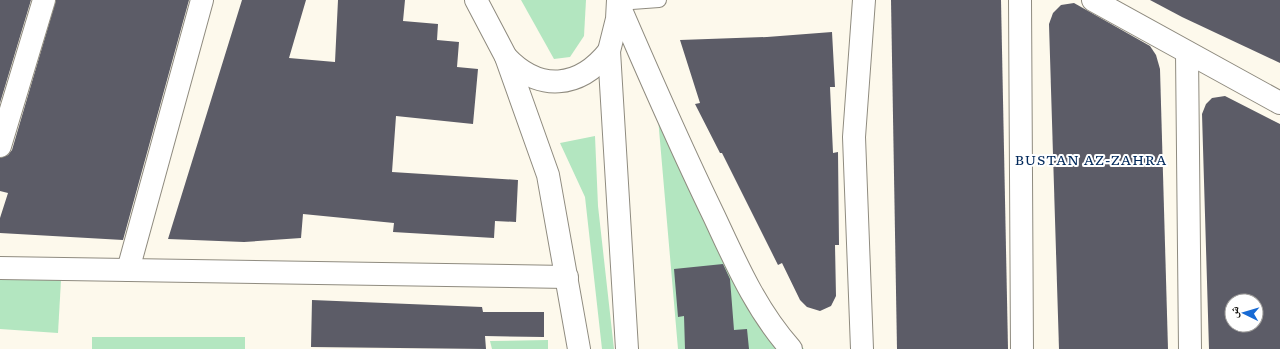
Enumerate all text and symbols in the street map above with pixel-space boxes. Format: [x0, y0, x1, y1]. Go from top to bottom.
district label: BUSTAN AZ-ZAHRA [1015, 149, 1167, 169]
north arrow [1224, 293, 1264, 333]
text: ش [1225, 305, 1243, 319]

